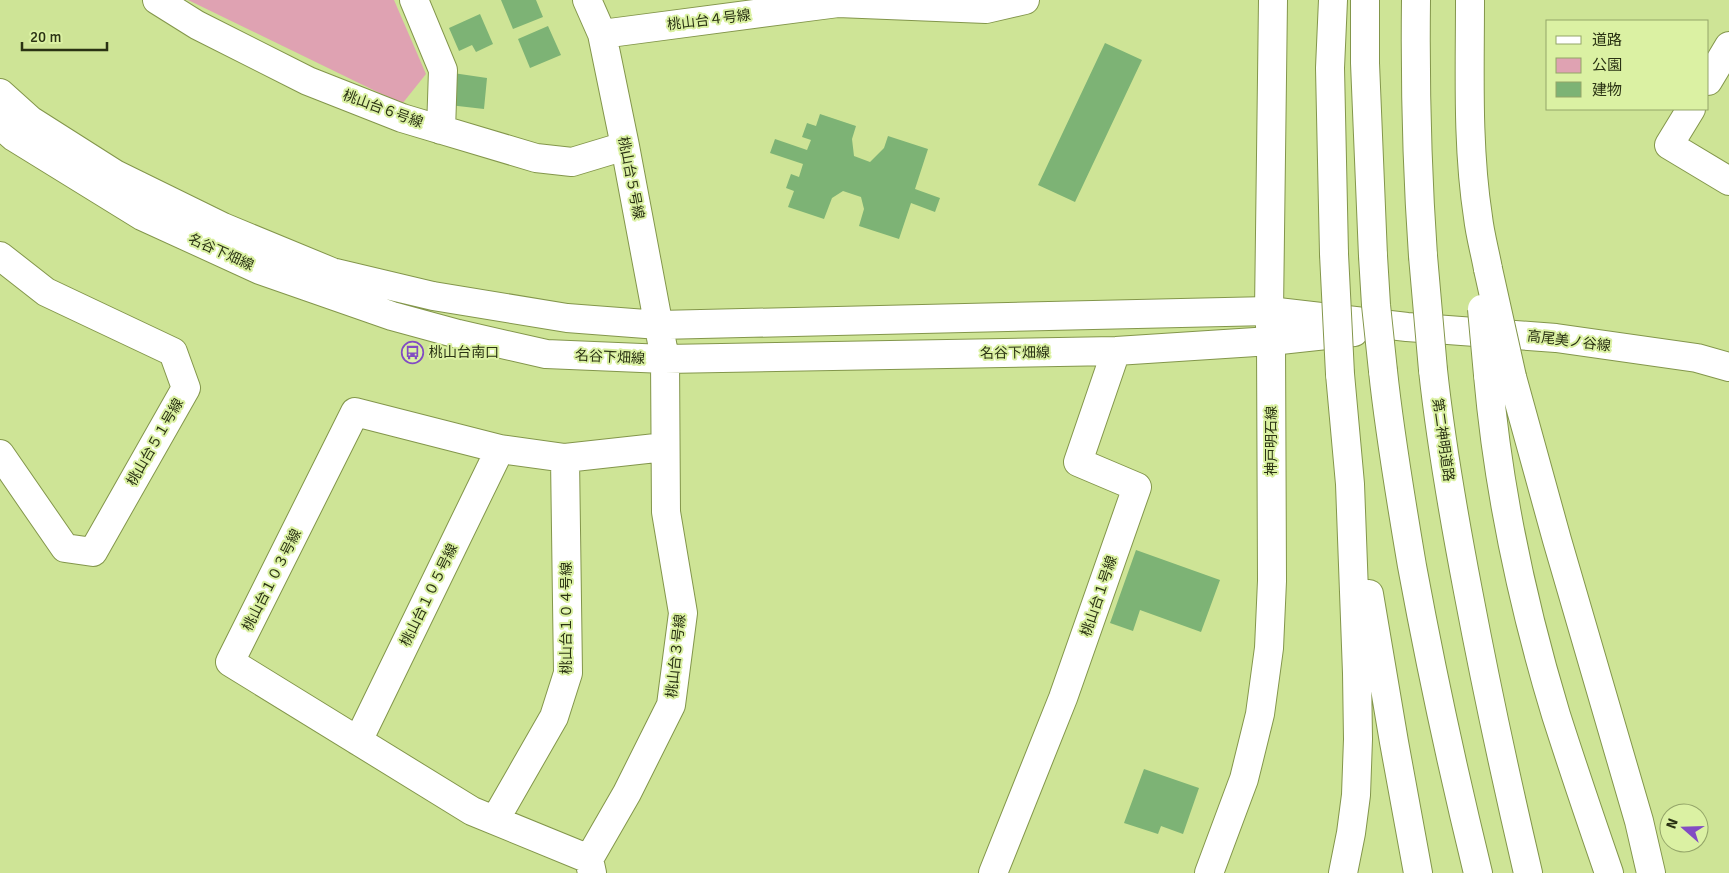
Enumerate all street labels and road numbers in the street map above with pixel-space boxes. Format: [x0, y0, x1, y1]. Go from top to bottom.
street label: 桃山台４号線 [666, 6, 752, 34]
street label: 桃山台６号線 [341, 87, 425, 131]
street label: 桃山台５号線 [615, 135, 647, 221]
street label: 名谷下畑線 [186, 230, 256, 274]
street label: 高尾美ノ谷線 [1526, 327, 1612, 355]
street label: 名谷下畑線 [980, 344, 1050, 362]
street label: 名谷下畑線 [575, 347, 645, 367]
street label: 桃山台５１号線 [123, 395, 187, 489]
street label: 第二神明道路 [1429, 397, 1457, 483]
street label: 神戸明石線 [1263, 406, 1280, 476]
street label: 桃山台１０３号線 [239, 526, 305, 634]
street label: 桃山台１０５号線 [397, 541, 461, 649]
street label: 桃山台１号線 [1077, 554, 1121, 638]
street label: 桃山台１０４号線 [558, 562, 575, 674]
street label: 桃山台３号線 [663, 613, 689, 699]

